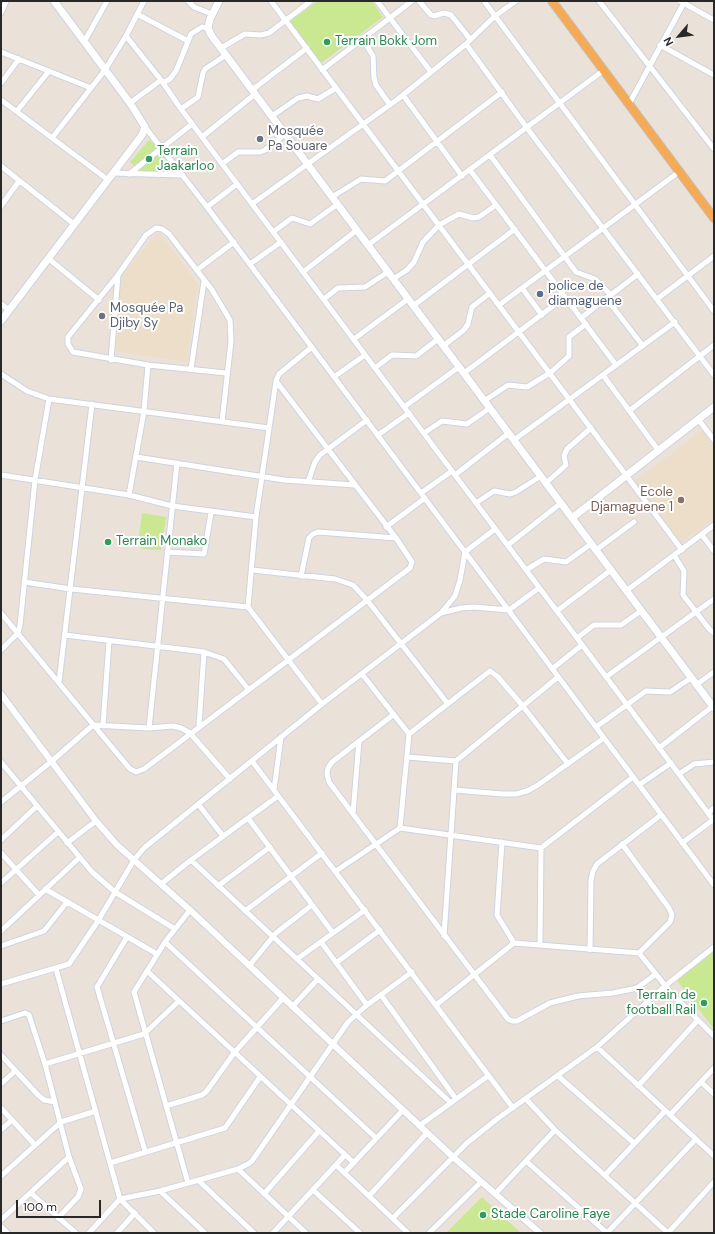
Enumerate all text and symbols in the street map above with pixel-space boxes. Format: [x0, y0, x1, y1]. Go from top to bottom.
north arrow [659, 16, 699, 56]
place label: Terrain Bokk Jom [335, 34, 437, 50]
text: N [660, 35, 676, 48]
marker: Terrain Bokk Jom [322, 37, 332, 47]
place label: Mosquée Pa Souare [268, 124, 327, 155]
marker: Mosquée Pa Souare [255, 134, 265, 144]
place label: Terrain Jaakarloo [157, 144, 214, 175]
marker: Terrain Jaakarloo [144, 154, 154, 164]
place label: police de diamaguene [548, 279, 622, 310]
marker: police de diamaguene [535, 289, 545, 299]
place label: Mosquée Pa Djiby Sy [110, 301, 183, 332]
marker: Mosquée Pa Djiby Sy [97, 311, 107, 321]
place label: Ecole Djamaguene 1 [591, 485, 673, 516]
marker: Ecole Djamaguene 1 [676, 495, 686, 505]
place label: Terrain Monako [116, 534, 207, 550]
marker: Terrain Monako [103, 537, 113, 547]
place label: Terrain de football Rail [626, 988, 696, 1019]
marker: Terrain de football Rail [699, 998, 709, 1008]
scale bar [18, 1192, 103, 1218]
text: 100 m [23, 1199, 57, 1215]
place label: Stade Caroline Faye [491, 1207, 610, 1223]
marker: Stade Caroline Faye [478, 1210, 488, 1220]

